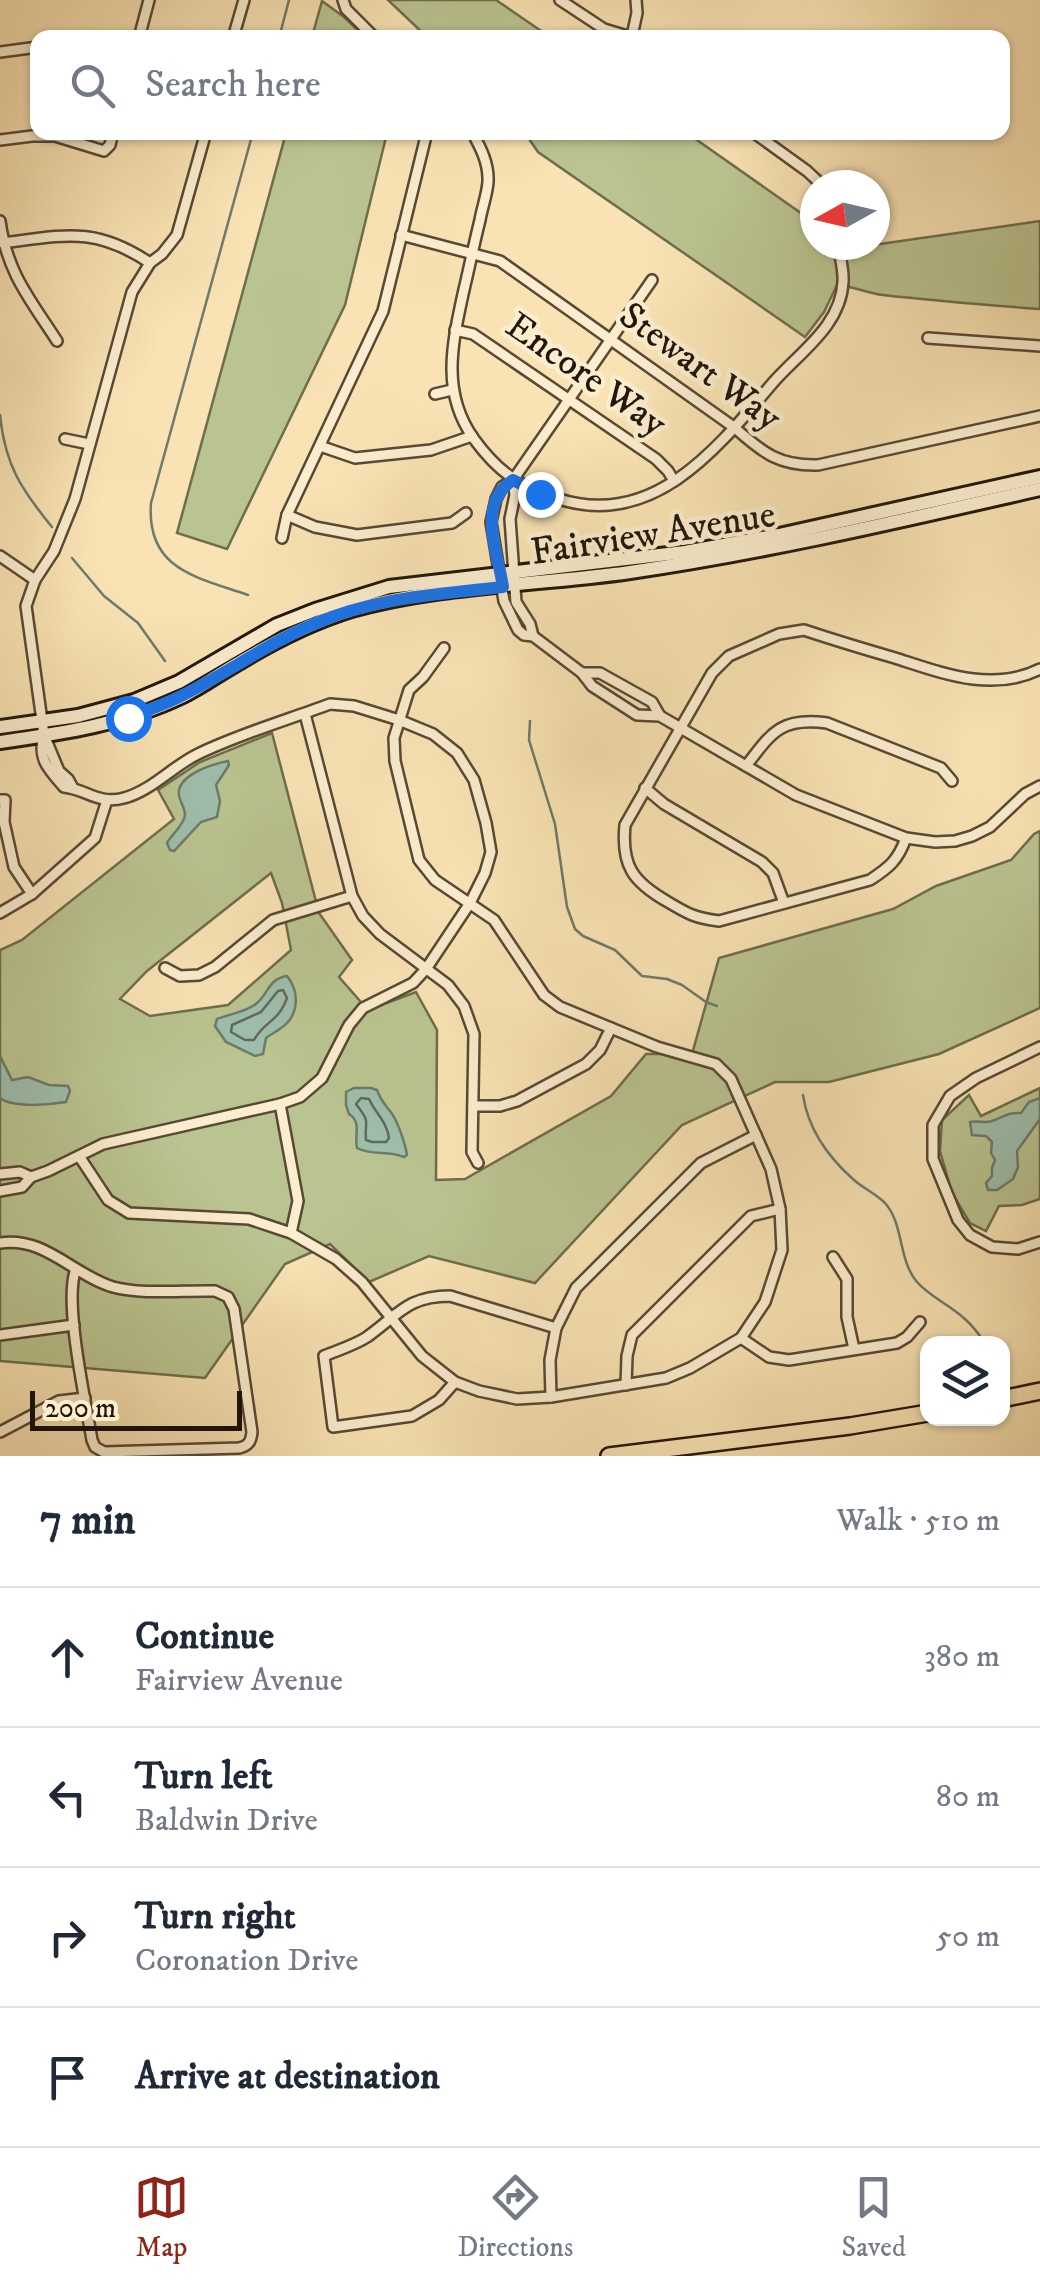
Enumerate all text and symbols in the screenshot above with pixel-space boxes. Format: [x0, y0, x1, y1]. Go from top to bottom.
search box [30, 30, 1010, 140]
icon: search [65, 58, 120, 113]
text: Search here [145, 61, 321, 109]
north arrow [800, 170, 890, 260]
street label: Stewart Way [609, 292, 791, 443]
street label: Encore Way [496, 302, 677, 449]
route end [518, 472, 564, 518]
street label: Fairview Avenue [527, 491, 779, 577]
route start [106, 696, 152, 742]
map controls [920, 1336, 1010, 1426]
button: layers [920, 1336, 1010, 1426]
scale bar [30, 1386, 242, 1430]
text: 200 m [45, 1391, 116, 1426]
text: 7 min [40, 1495, 135, 1547]
text: Walk · 510 m [836, 1501, 1000, 1541]
text: Continue [135, 1613, 274, 1661]
icon: ahead [40, 1630, 95, 1685]
text: 380 m [924, 1637, 1000, 1677]
text: Fairview Avenue [135, 1661, 343, 1701]
text: Turn left [135, 1753, 273, 1801]
icon: left [40, 1770, 95, 1825]
text: 80 m [936, 1777, 1000, 1817]
text: Baldwin Drive [135, 1801, 318, 1841]
text: Turn right [135, 1893, 296, 1941]
icon: right [40, 1910, 95, 1965]
text: 50 m [936, 1917, 1000, 1957]
text: Coronation Drive [135, 1941, 358, 1981]
icon: arrive [40, 2050, 95, 2105]
text: Arrive at destination [135, 2053, 440, 2101]
tab: Map [134, 2170, 189, 2265]
tab: Directions [457, 2170, 573, 2265]
tab: Saved [842, 2170, 906, 2265]

